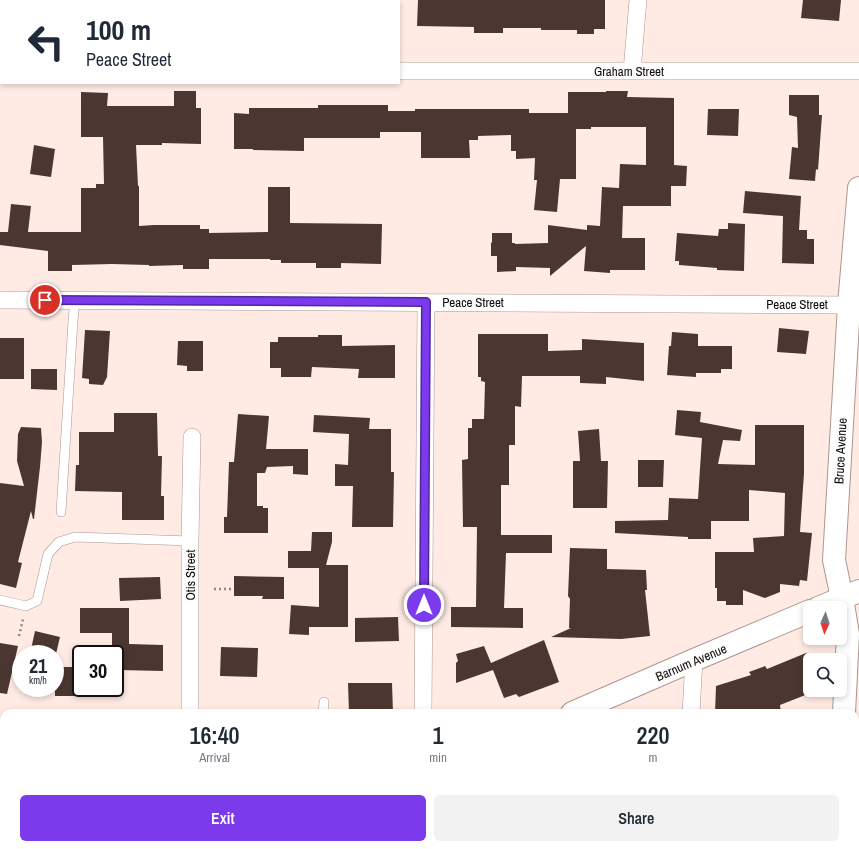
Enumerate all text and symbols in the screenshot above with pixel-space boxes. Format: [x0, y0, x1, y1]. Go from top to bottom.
text: 100 m [86, 11, 151, 49]
icon: left [20, 16, 72, 68]
text: Peace Street [86, 47, 171, 72]
street label: Graham Street [594, 63, 664, 80]
pin [28, 283, 62, 317]
icon: arrive [34, 289, 56, 311]
street label: Peace Street [442, 294, 504, 311]
street label: Peace Street [766, 296, 828, 313]
street label: Bruce Avenue [830, 417, 851, 485]
street label: Otis Street [182, 549, 199, 600]
position arrow [403, 584, 445, 626]
north arrow [803, 601, 847, 645]
map controls [803, 601, 847, 697]
street label: Barnum Avenue [653, 640, 729, 685]
speed limit sign: 30 [72, 645, 124, 697]
text: 21 [29, 652, 47, 679]
button: search [803, 653, 847, 697]
text: km/h [29, 674, 47, 687]
text: 16:40 [190, 719, 240, 751]
text: 1 [433, 719, 444, 751]
text: 220 [637, 719, 669, 751]
text: Arrival [199, 749, 230, 766]
text: min [429, 749, 447, 766]
text: m [649, 749, 657, 766]
button: Exit [20, 795, 426, 841]
button: Share [434, 795, 839, 841]

